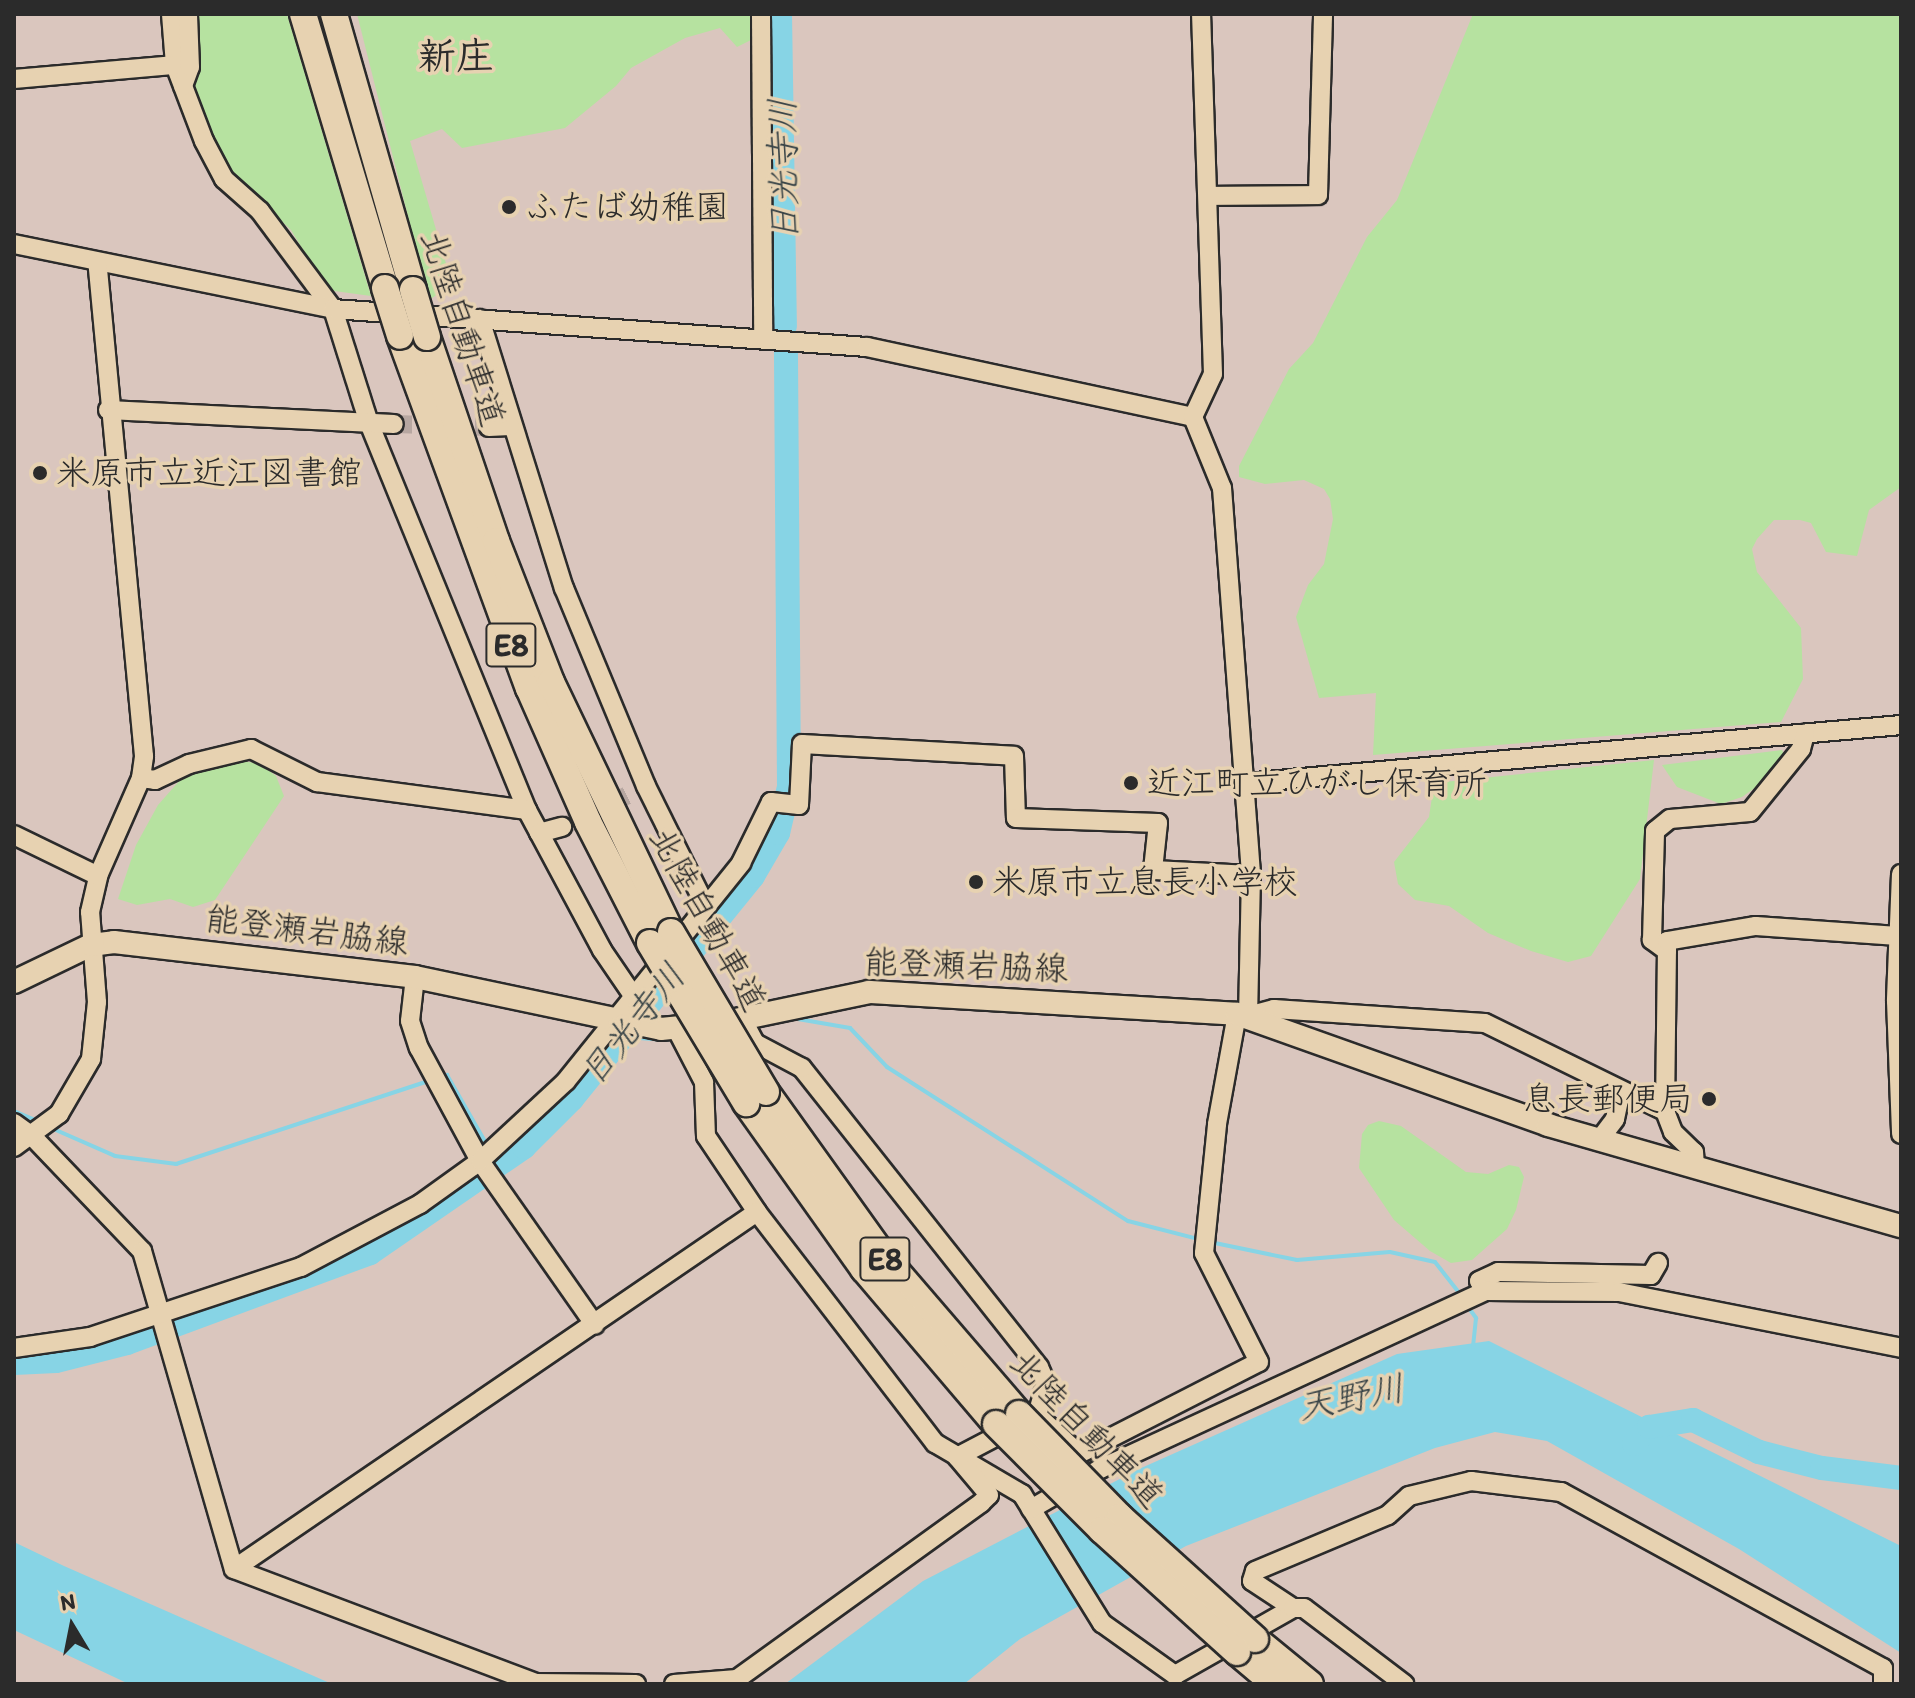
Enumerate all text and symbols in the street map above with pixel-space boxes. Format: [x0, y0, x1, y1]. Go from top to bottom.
district label: 新庄 [418, 34, 494, 80]
water label: 日光寺川 [760, 98, 806, 242]
place label: ふたば幼稚園 [525, 187, 729, 227]
marker: ふたば幼稚園 [500, 198, 518, 216]
street label: 北陸自動車道 [412, 225, 514, 431]
place label: 米原市立近江図書館 [56, 453, 362, 493]
marker: 米原市立近江図書館 [31, 464, 49, 482]
road number: E8 [485, 617, 537, 673]
place label: 近江町立ひがし保育所 [1147, 763, 1487, 803]
marker: 近江町立ひがし保育所 [1122, 774, 1140, 792]
street label: 北陸自動車道 [641, 820, 775, 1018]
place label: 米原市立息長小学校 [992, 862, 1298, 902]
marker: 米原市立息長小学校 [967, 873, 985, 891]
street label: 能登瀬岩脇線 [203, 897, 411, 963]
street label: 能登瀬岩脇線 [863, 941, 1069, 989]
water label: 日光寺川 [570, 954, 694, 1094]
place label: 息長郵便局 [1523, 1079, 1693, 1119]
marker: 息長郵便局 [1700, 1090, 1718, 1108]
road number: E8 [859, 1231, 911, 1287]
street label: 北陸自動車道 [1001, 1341, 1173, 1517]
water label: 天野川 [1294, 1365, 1408, 1429]
north arrow [32, 1586, 112, 1666]
text: N [58, 1587, 77, 1616]

